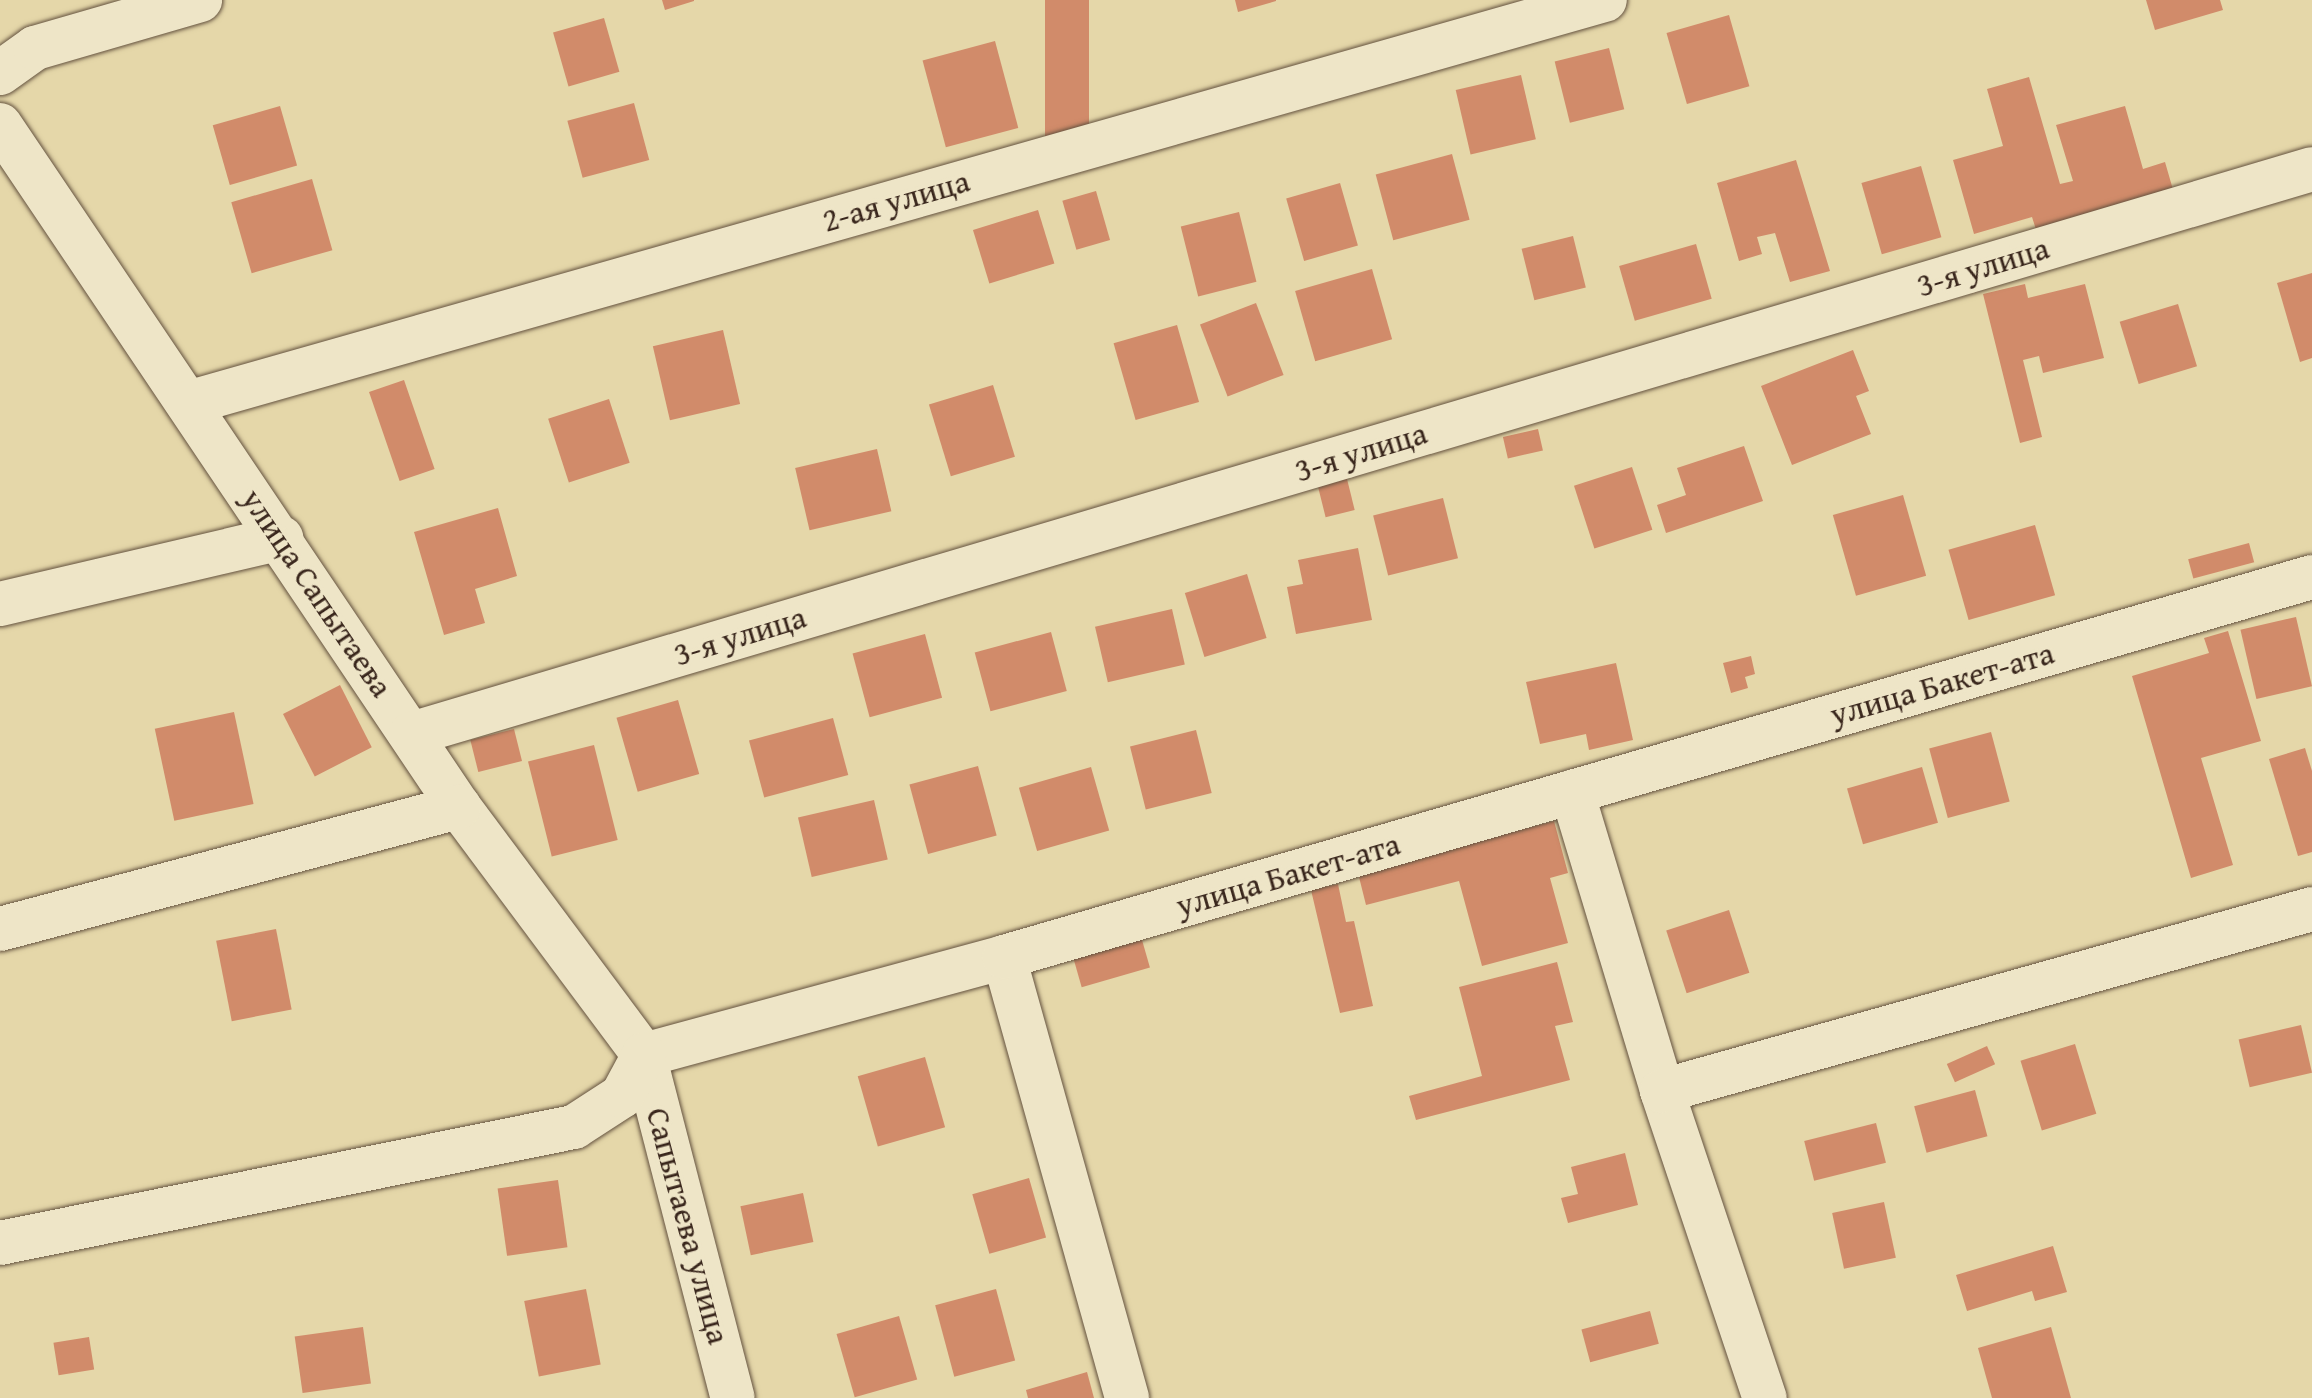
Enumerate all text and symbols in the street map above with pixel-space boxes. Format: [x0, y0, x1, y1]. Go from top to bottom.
street label: 2-ая улица [818, 162, 974, 240]
street label: 3-я улица [1912, 229, 2054, 305]
street label: 3-я улица [1290, 414, 1432, 490]
street label: улица Сапытаева [233, 482, 401, 704]
street label: 3-я улица [669, 598, 811, 674]
street label: улица Бакет-ата [1826, 634, 2058, 734]
street label: улица Бакет-ата [1172, 825, 1404, 925]
street label: Сапытаева улица [638, 1104, 738, 1348]

